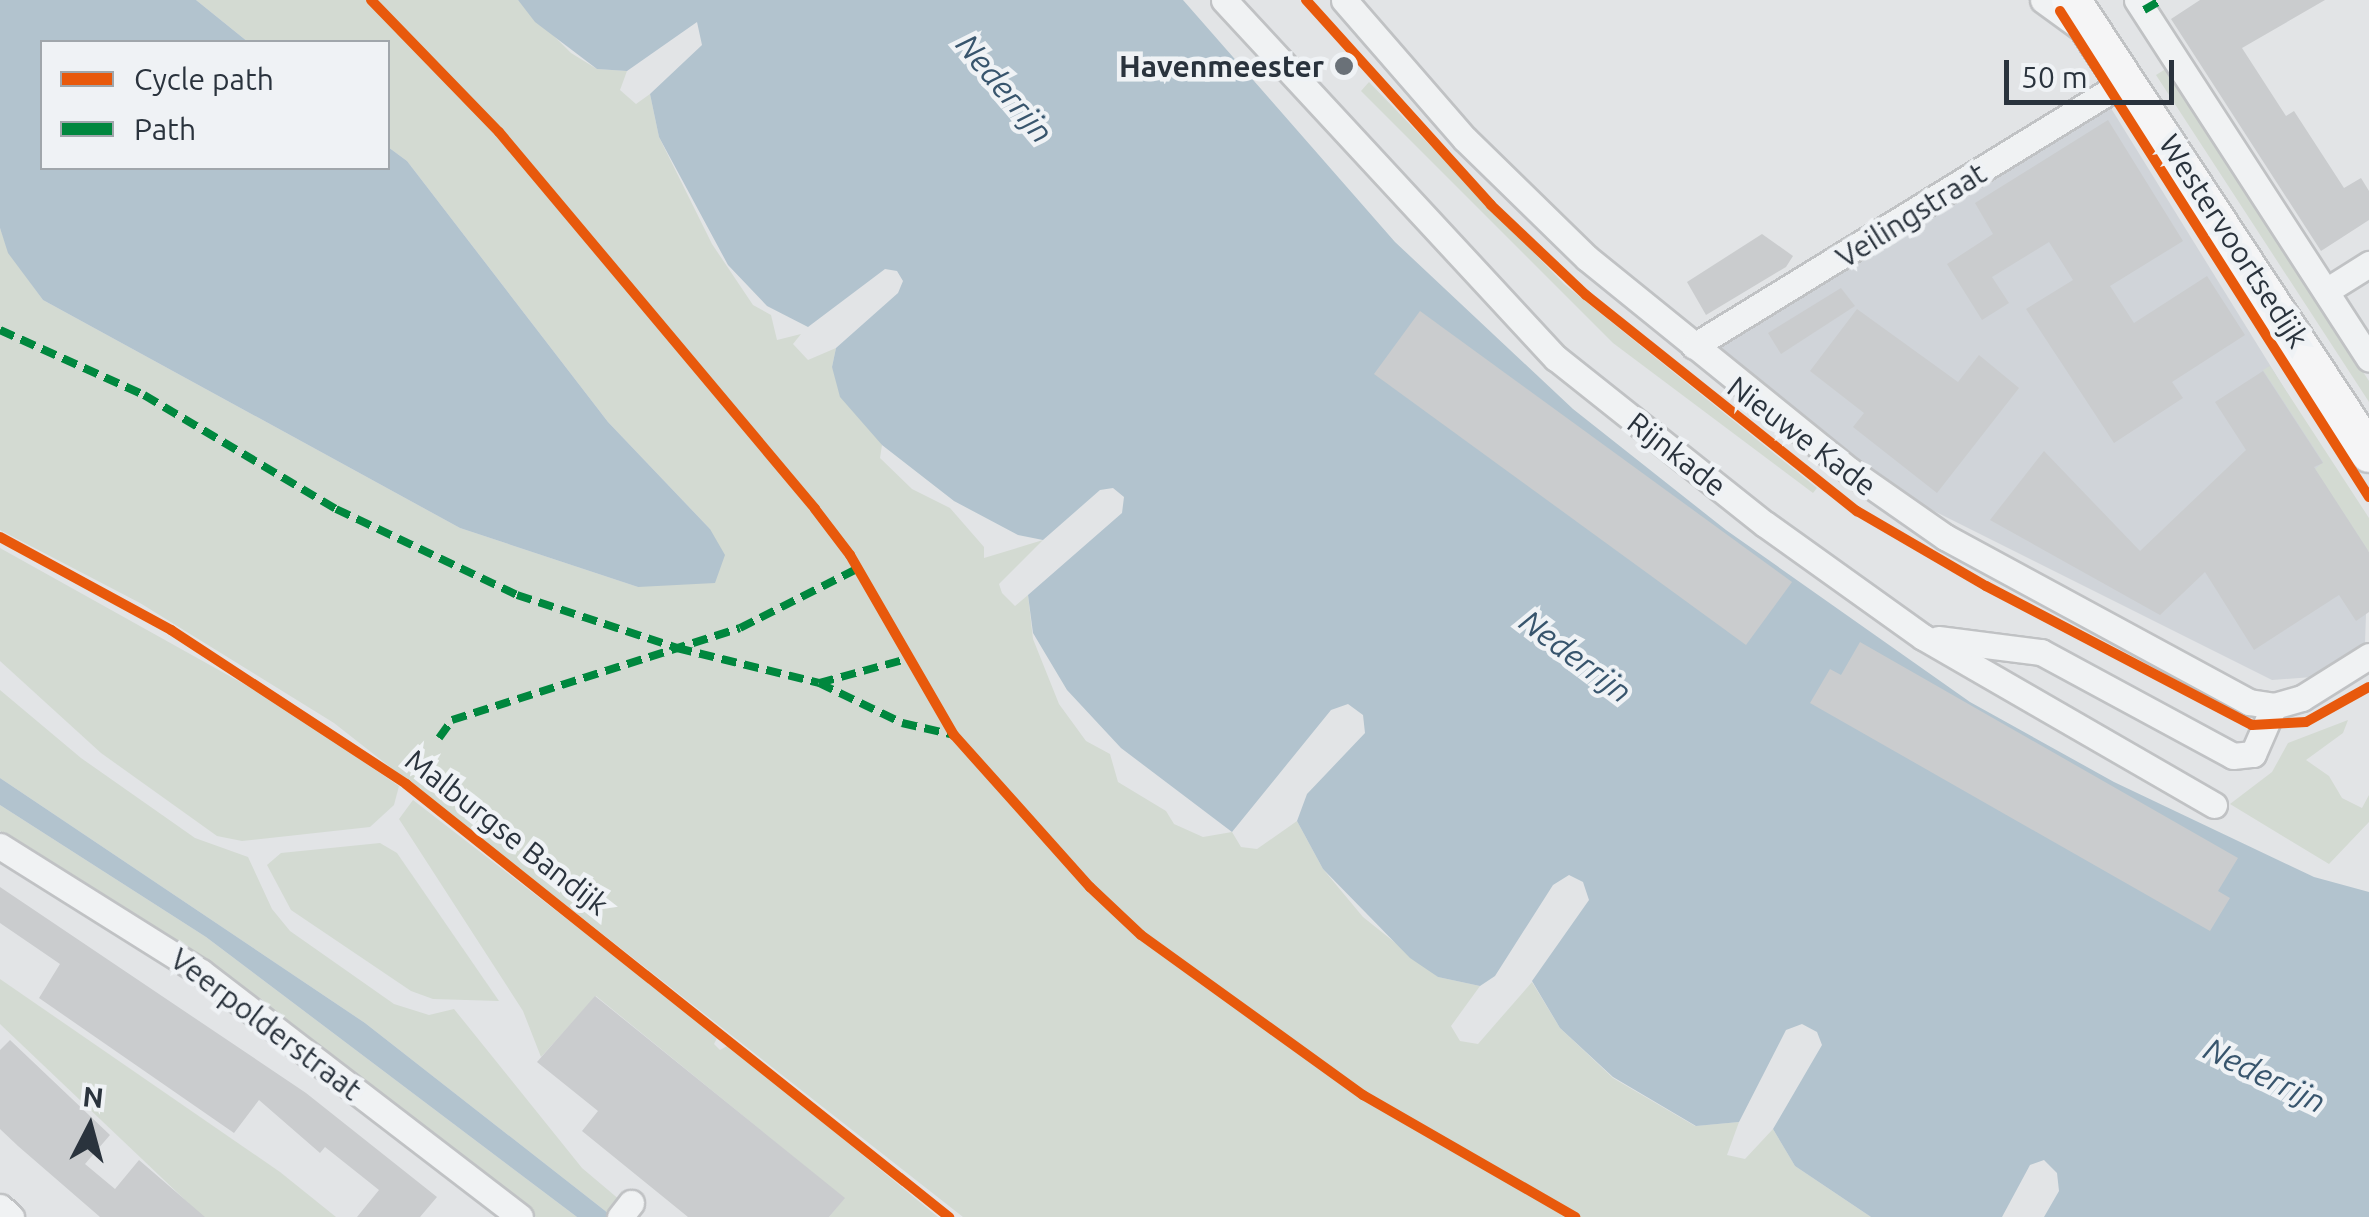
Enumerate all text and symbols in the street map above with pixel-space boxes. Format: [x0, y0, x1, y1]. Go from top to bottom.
water label: Nederrijn [948, 26, 1062, 150]
legend [40, 40, 390, 170]
scale bar [2009, 40, 2179, 102]
place label: Havenmeester [1119, 48, 1324, 84]
marker: Havenmeester [1333, 55, 1355, 77]
text: 50 m [2021, 60, 2088, 94]
text: Cycle path [134, 62, 274, 96]
text: Path [134, 112, 196, 146]
street label: Westervoortsedijk [2152, 128, 2316, 354]
street label: Veilingstraat [1829, 155, 1993, 275]
street label: Nieuwe Kade [1721, 368, 1883, 504]
street label: Rijnkade [1621, 404, 1733, 504]
water label: Nederrijn [1512, 601, 1640, 711]
street label: Malburgse Bandijk [398, 741, 616, 923]
street label: Veerpolderstraat [163, 941, 369, 1107]
water label: Nederrijn [2198, 1029, 2332, 1121]
north arrow [40, 1077, 140, 1177]
text: N [81, 1080, 105, 1113]

